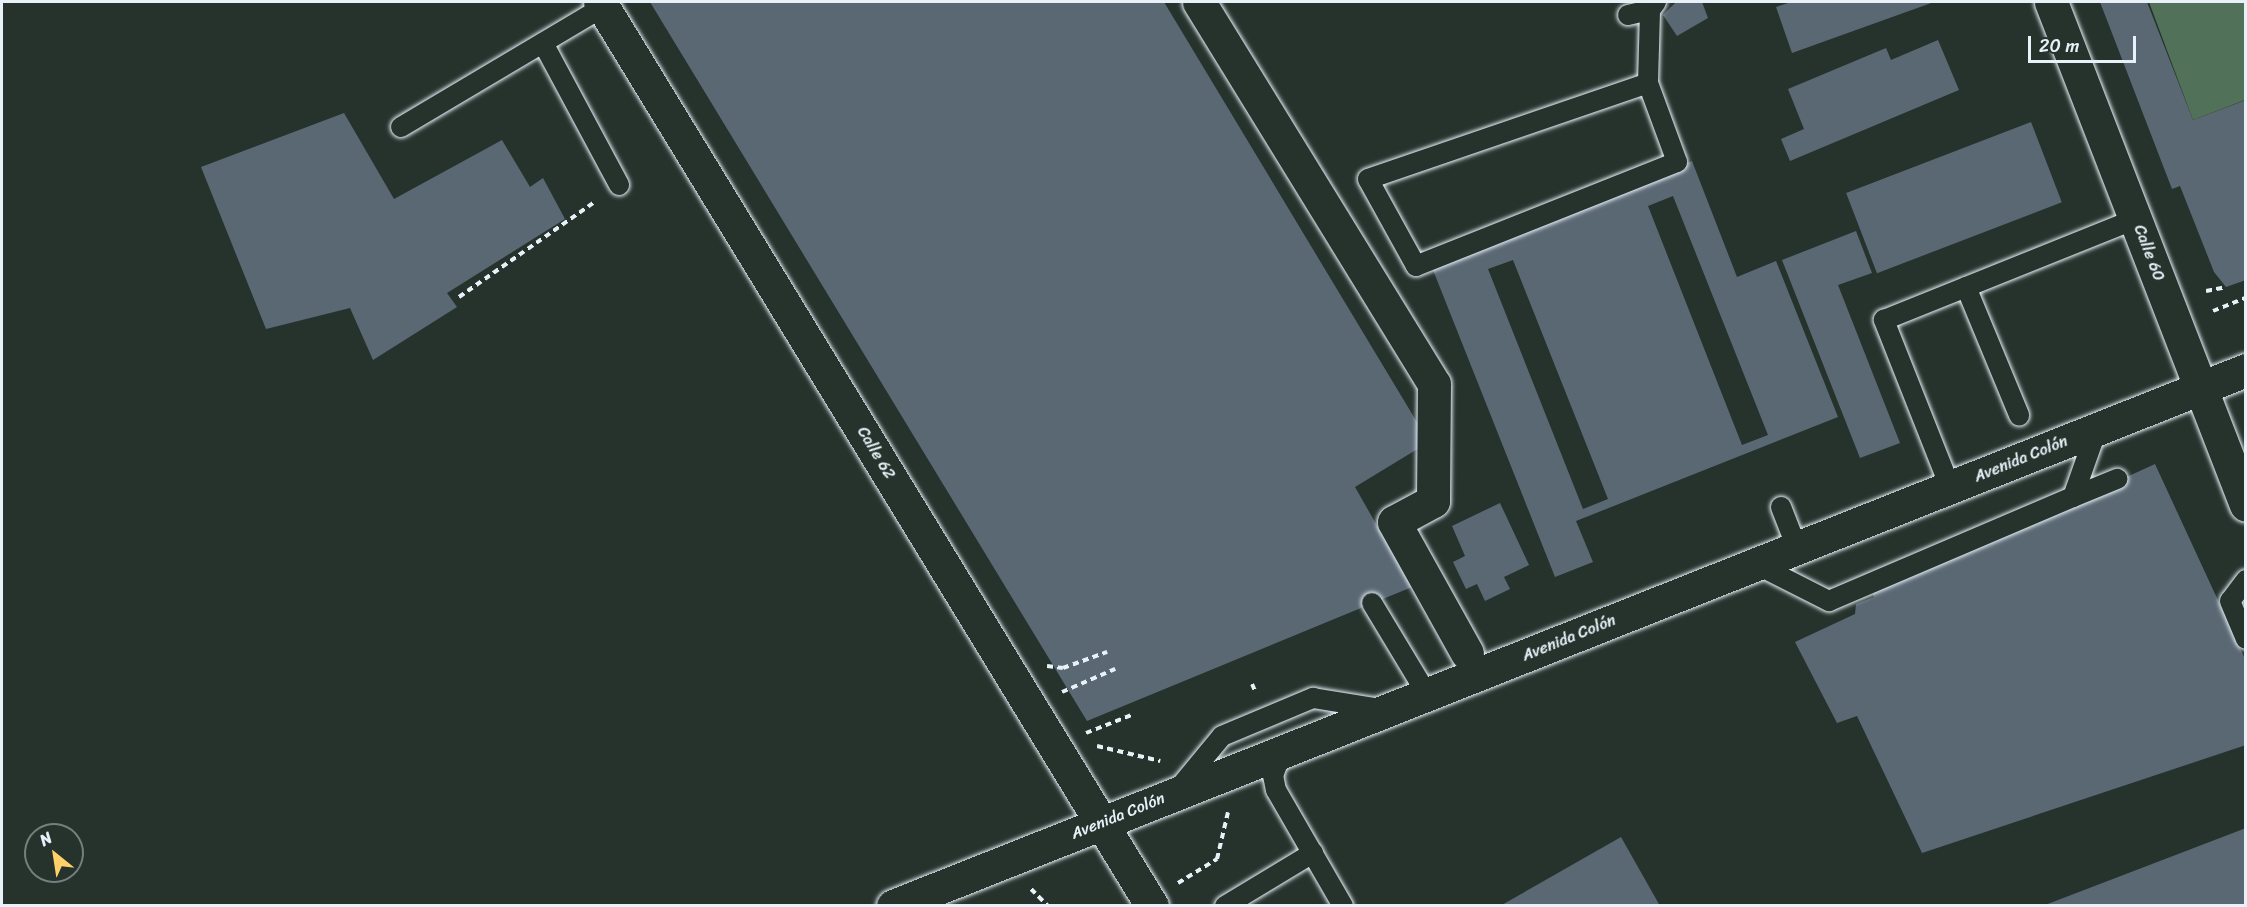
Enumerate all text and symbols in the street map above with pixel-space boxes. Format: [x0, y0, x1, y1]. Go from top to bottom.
scale bar [2031, 24, 2139, 62]
text: 20 m [2039, 30, 2079, 62]
street label: Calle 60 [2130, 222, 2168, 284]
street label: Calle 62 [853, 423, 899, 483]
street label: Avenida Colón [1971, 432, 2071, 486]
street label: Avenida Colón [1519, 611, 1619, 665]
street label: Avenida Colón [1068, 789, 1168, 843]
north arrow [24, 823, 84, 883]
text: N [34, 823, 58, 854]

